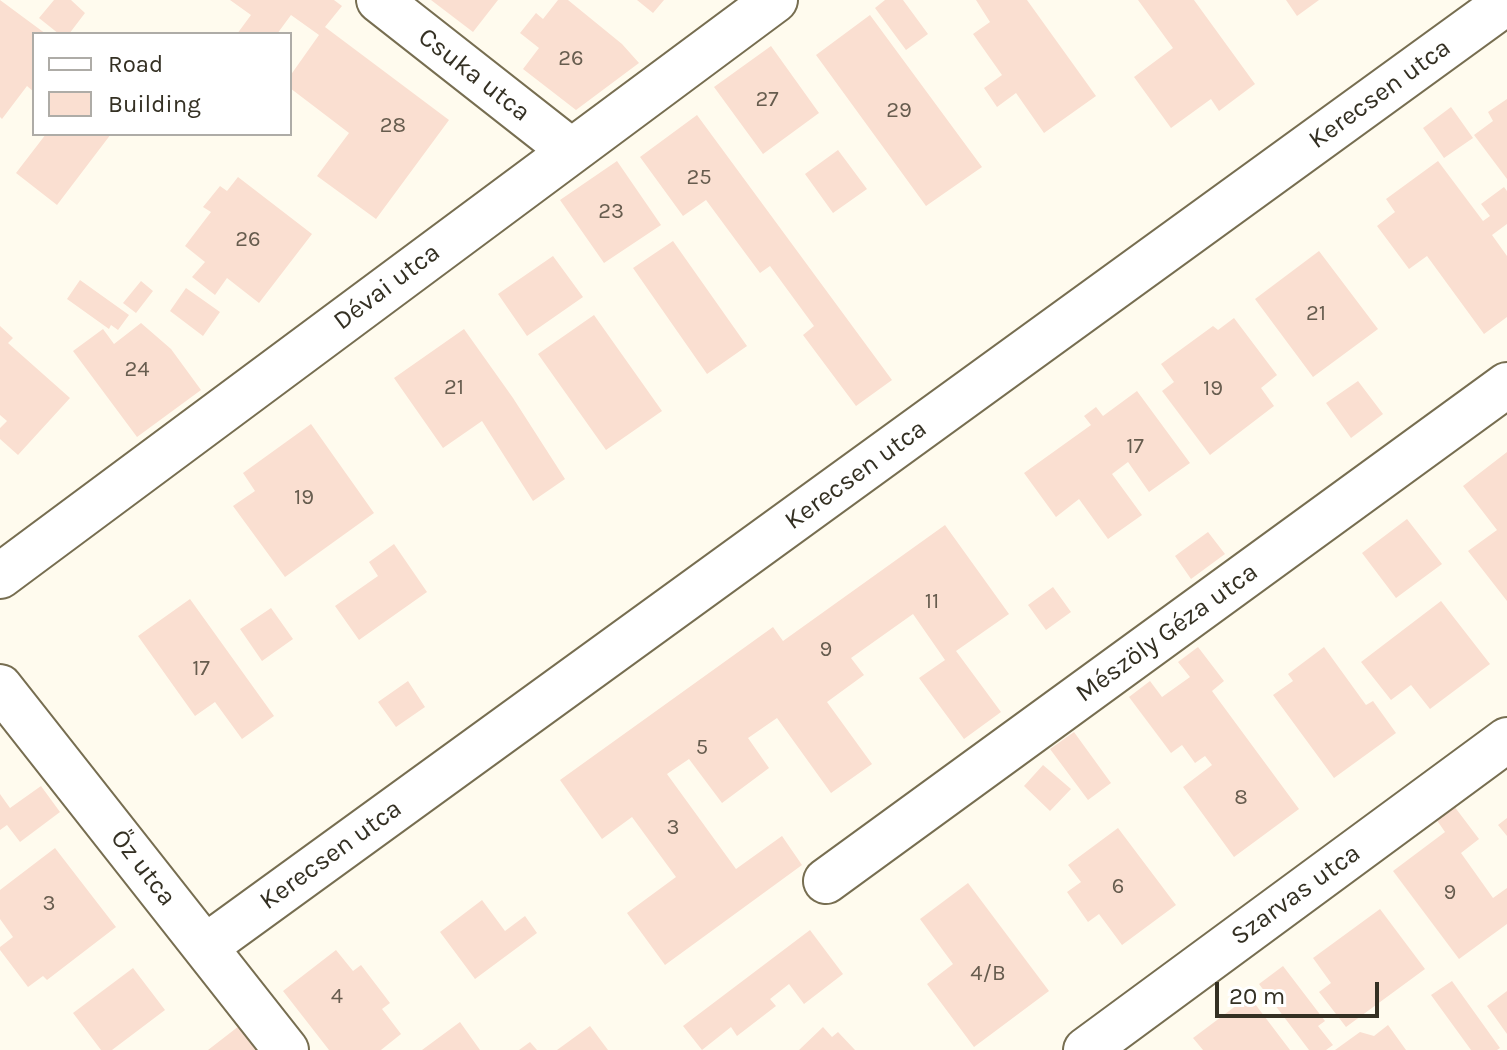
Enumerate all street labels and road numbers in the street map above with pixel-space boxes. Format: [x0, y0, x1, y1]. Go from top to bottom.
street label: Csuka utca [412, 22, 536, 128]
street label: Kerecsen utca [1303, 32, 1457, 156]
street label: Dévai utca [328, 237, 446, 337]
street label: Kerecsen utca [779, 413, 933, 537]
street label: Mészöly Géza utca [1070, 557, 1264, 709]
street label: Kerecsen utca [254, 793, 408, 917]
street label: Őz utca [103, 824, 183, 912]
street label: Szarvas utca [1225, 838, 1367, 952]

